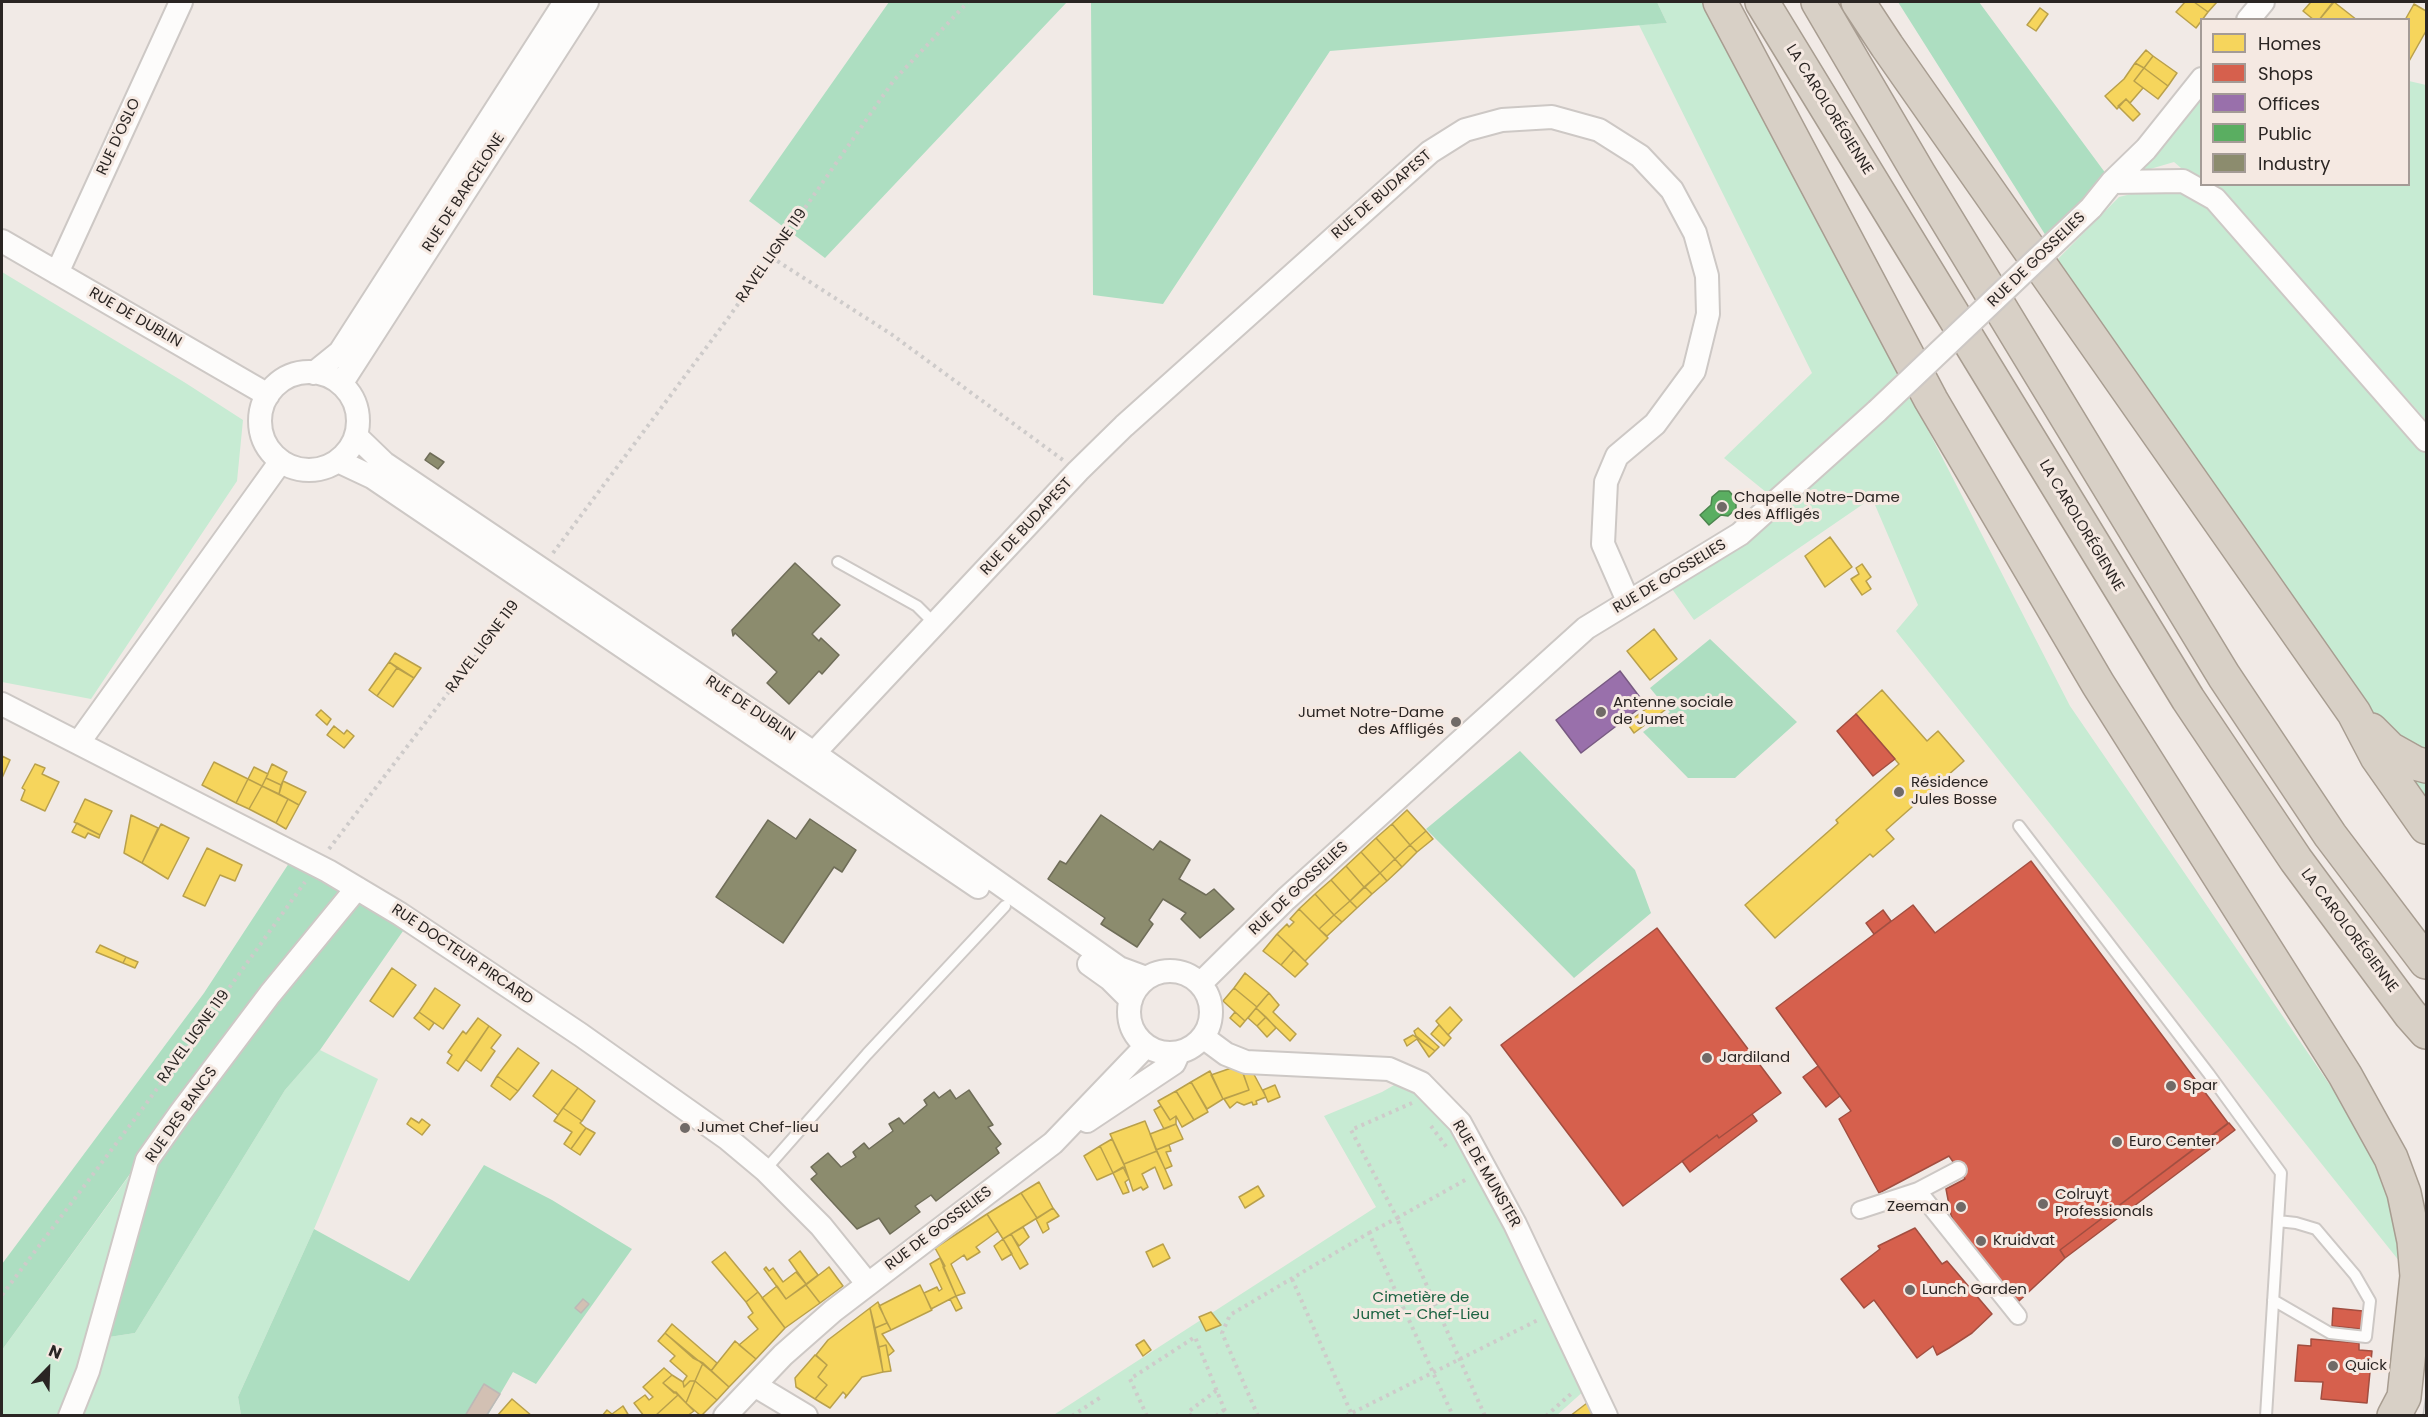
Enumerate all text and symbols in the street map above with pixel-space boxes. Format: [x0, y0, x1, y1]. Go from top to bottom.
legend [2200, 18, 2410, 186]
text: Homes [2258, 31, 2321, 56]
street label: LA CAROLORÉGIENNE [1782, 42, 1876, 178]
text: Shops [2258, 61, 2313, 86]
text: Offices [2258, 91, 2320, 116]
street label: RUE D'OSLO [93, 96, 145, 178]
text: Public [2258, 121, 2312, 146]
street label: RUE DE BARCELONE [419, 130, 509, 256]
street label: RUE DE BUDAPEST [1328, 147, 1436, 243]
text: Industry [2258, 151, 2330, 176]
street label: RAVEL LIGNE 119 [733, 206, 811, 306]
street label: RUE DE GOSSELIES [1984, 209, 2090, 311]
street label: RUE DE DUBLIN [86, 284, 184, 352]
street label: LA CAROLORÉGIENNE [2035, 457, 2127, 595]
street label: RUE DE BUDAPEST [977, 475, 1077, 579]
place label: Chapelle Notre-Dame des Affligés [1734, 489, 1900, 524]
marker: Chapelle Notre-Dame des Affligés [1715, 500, 1729, 514]
street label: RUE DE GOSSELIES [1610, 536, 1730, 618]
street label: RAVEL LIGNE 119 [443, 597, 523, 697]
street label: RUE DE DUBLIN [702, 672, 798, 746]
place label: Antenne sociale de Jumet [1613, 694, 1733, 729]
place label: Jumet Notre-Dame des Affligés [1298, 704, 1444, 739]
marker: Antenne sociale de Jumet [1594, 705, 1608, 719]
marker: Jumet Notre-Dame des Affligés [1449, 715, 1463, 729]
place label: Résidence Jules Bosse [1911, 774, 1997, 809]
marker: Résidence Jules Bosse [1892, 785, 1906, 799]
street label: RUE DE GOSSELIES [1246, 839, 1352, 939]
street label: LA CAROLORÉGIENNE [2297, 866, 2401, 996]
street label: RUE DOCTEUR PIRCARD [388, 901, 536, 1009]
street label: RAVEL LIGNE 119 [154, 987, 234, 1087]
place label: Jardiland [1719, 1049, 1790, 1067]
marker: Jardiland [1700, 1051, 1714, 1065]
street label: RUE DES BANCS [142, 1064, 222, 1166]
place label: Spar [2183, 1077, 2218, 1095]
marker: Spar [2164, 1079, 2178, 1093]
street label: RUE DE MUNSTER [1448, 1117, 1524, 1231]
place label: Jumet Chef-lieu [697, 1119, 819, 1137]
marker: Jumet Chef-lieu [678, 1121, 692, 1135]
place label: Euro Center [2129, 1133, 2216, 1151]
marker: Euro Center [2110, 1135, 2124, 1149]
street label: RUE DE GOSSELIES [882, 1183, 996, 1275]
place label: Colruyt Professionals [2055, 1186, 2153, 1221]
marker: Colruyt Professionals [2036, 1197, 2050, 1211]
place label: Zeeman [1887, 1198, 1949, 1216]
marker: Zeeman [1954, 1200, 1968, 1214]
place label: Kruidvat [1993, 1232, 2055, 1250]
marker: Kruidvat [1974, 1234, 1988, 1248]
place label: Lunch Garden [1922, 1281, 2027, 1299]
marker: Lunch Garden [1903, 1283, 1917, 1297]
park label: Cimetière de Jumet - Chef-Lieu [1353, 1289, 1489, 1324]
north arrow [18, 1339, 78, 1399]
text: N [45, 1339, 65, 1365]
place label: Quick [2345, 1357, 2387, 1375]
marker: Quick [2326, 1359, 2340, 1373]

